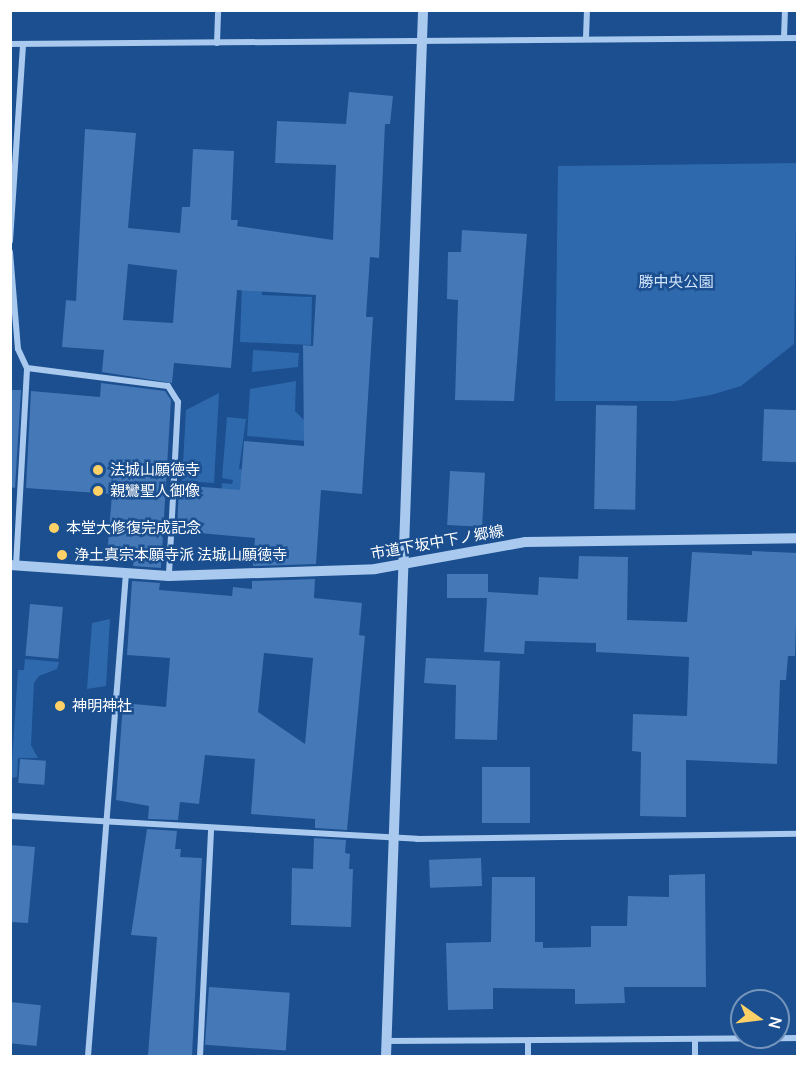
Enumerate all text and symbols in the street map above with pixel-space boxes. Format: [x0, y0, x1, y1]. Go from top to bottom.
park label: 勝中央公園 [639, 273, 713, 291]
place label: 法城山願徳寺 [110, 461, 200, 479]
marker: 法城山願徳寺 [91, 463, 105, 477]
place label: 親鸞聖人御像 [110, 482, 200, 500]
marker: 親鸞聖人御像 [91, 484, 105, 498]
place label: 本堂大修復完成記念 [66, 519, 201, 537]
marker: 本堂大修復完成記念 [47, 521, 61, 535]
street label: 市道下坂中下ノ郷線 [369, 521, 505, 563]
place label: 浄土真宗本願寺派 法城山願徳寺 [74, 546, 287, 564]
marker: 浄土真宗本願寺派 法城山願徳寺 [55, 548, 69, 562]
place label: 神明神社 [72, 697, 132, 715]
marker: 神明神社 [53, 699, 67, 713]
north arrow [730, 989, 790, 1049]
text: N [763, 1015, 788, 1031]

